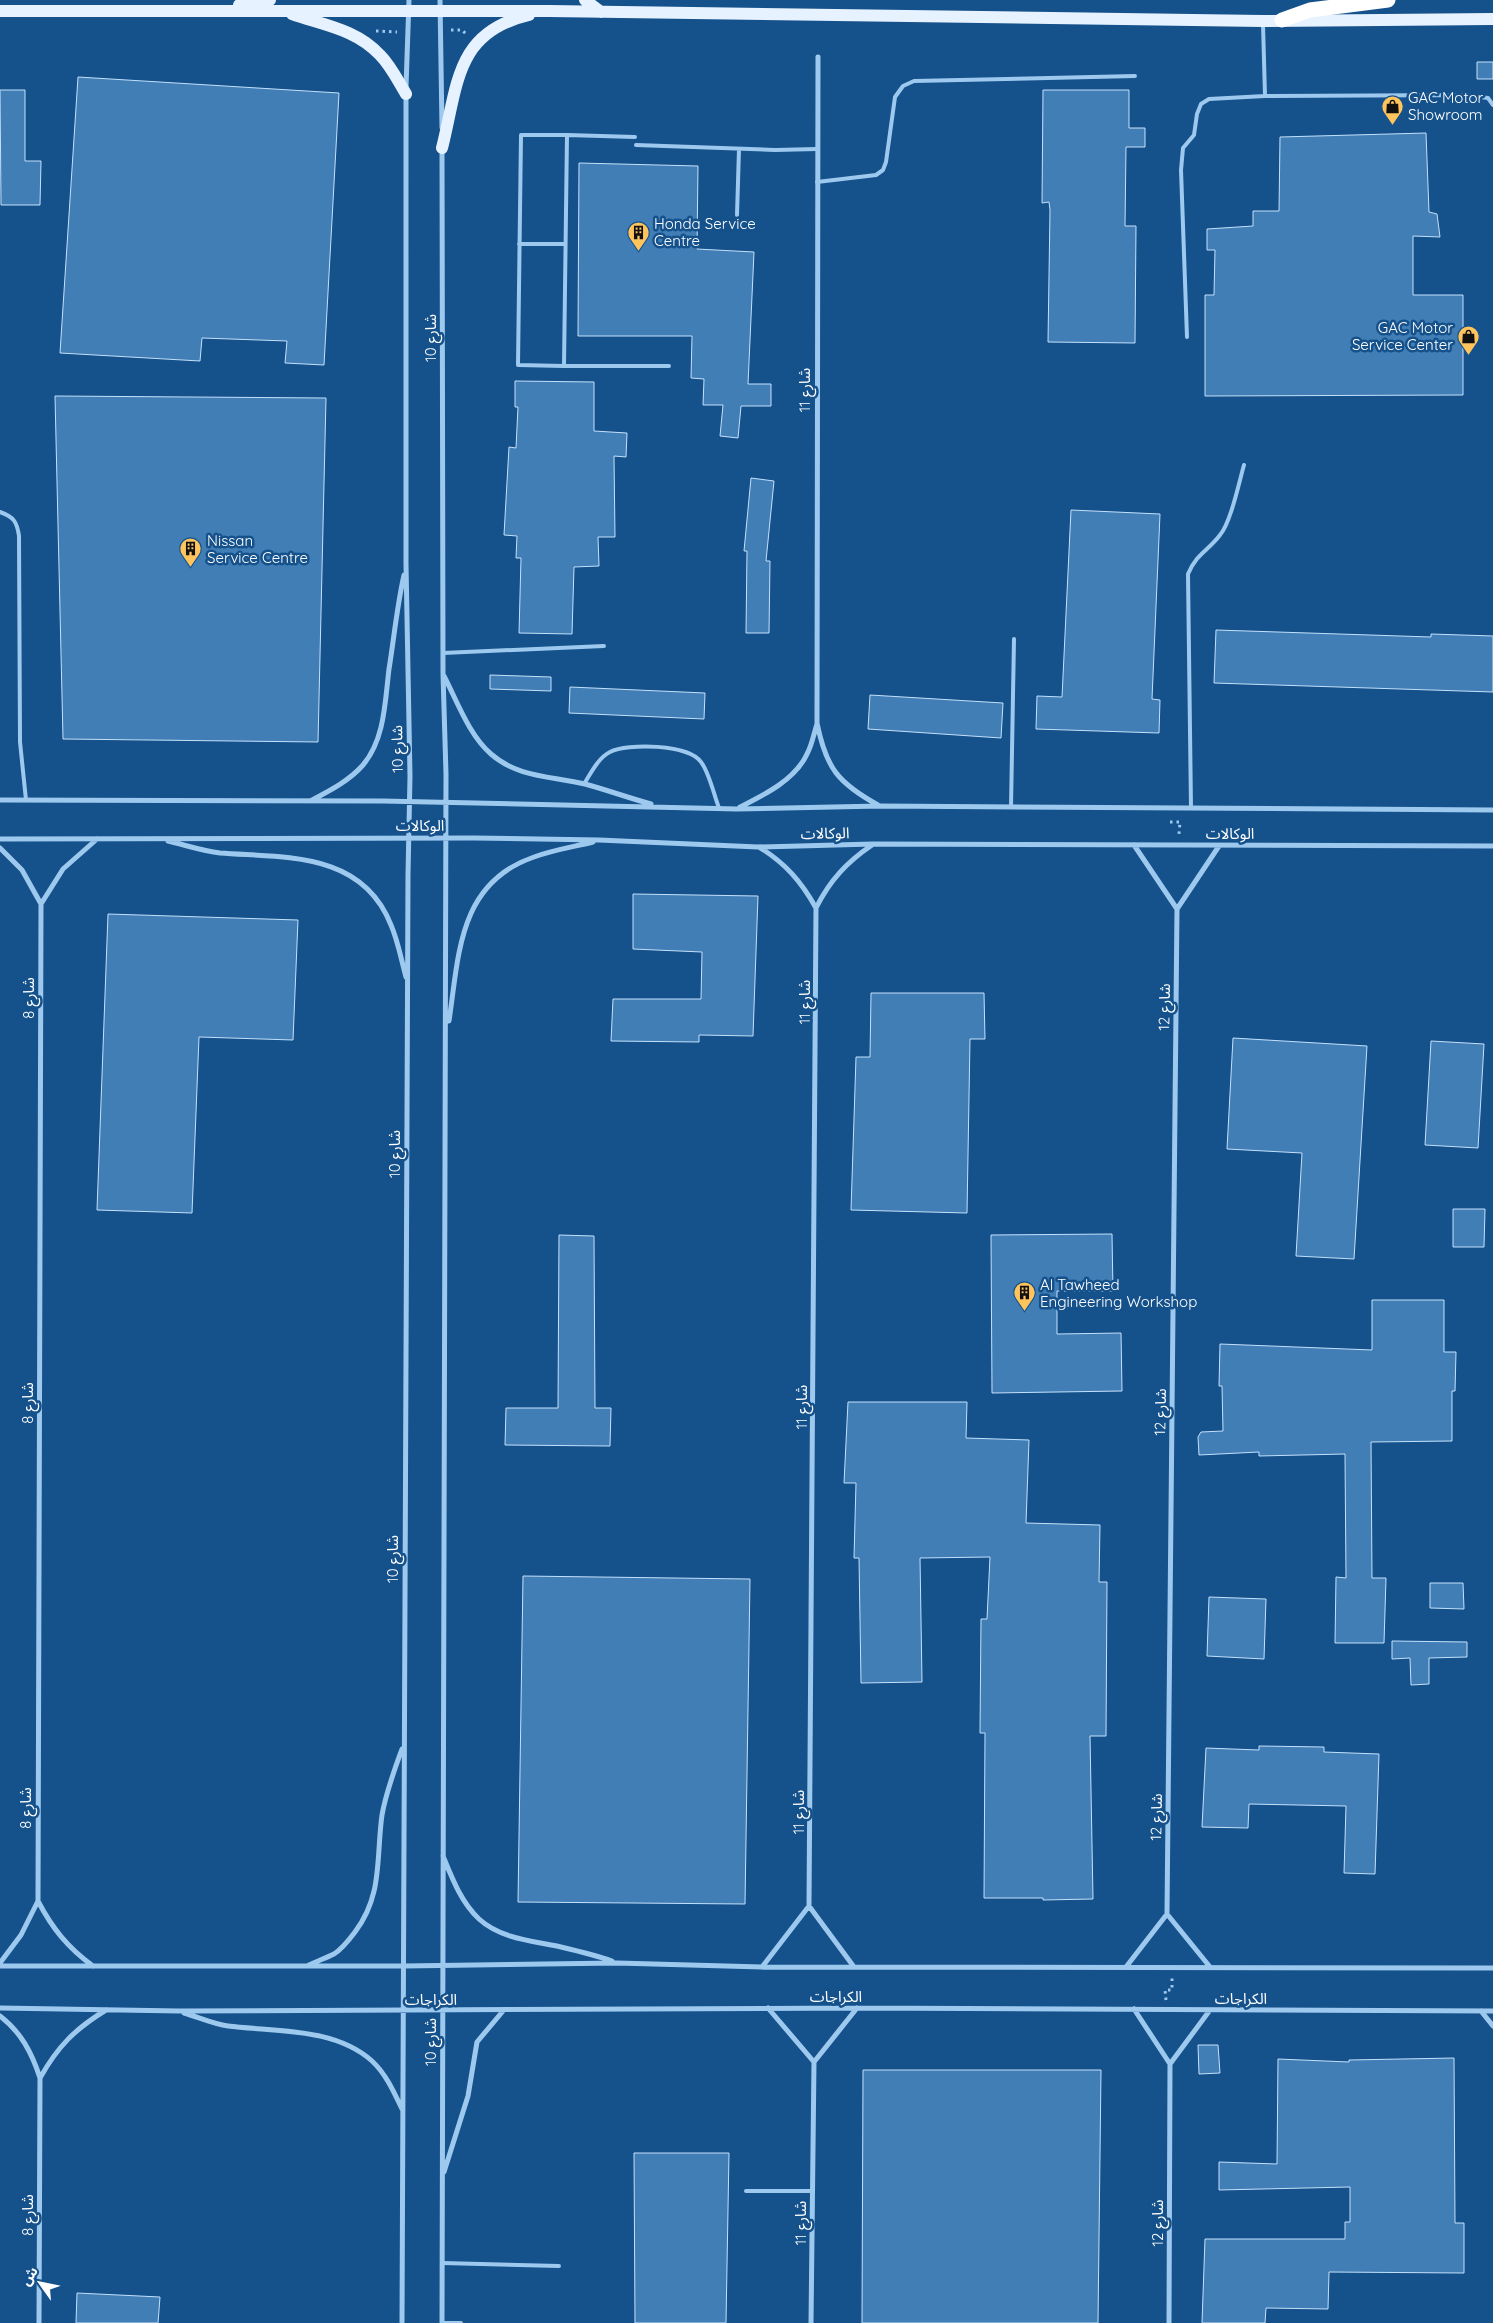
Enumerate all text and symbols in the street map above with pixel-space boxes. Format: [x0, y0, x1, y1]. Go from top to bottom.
place label: GAC Motor Showroom [1408, 88, 1483, 124]
shop icon: GAC Motor Showroom [1380, 94, 1404, 125]
place label: Honda Service Centre [654, 214, 756, 250]
building icon: Honda Service Centre [626, 220, 650, 251]
street label: شارع 10 [421, 314, 443, 362]
place label: GAC Motor Service Center [1352, 318, 1453, 354]
shop icon: GAC Motor Service Center [1457, 324, 1481, 355]
street label: شارع 11 [795, 368, 817, 412]
place label: Nissan Service Centre [207, 531, 308, 567]
building icon: Nissan Service Centre [179, 537, 203, 568]
street label: شارع 10 [387, 725, 410, 773]
street label: الوكالات [396, 816, 444, 835]
street label: الوكالات [800, 823, 850, 843]
street label: الوكالات [1206, 824, 1254, 843]
street label: شارع 8 [19, 977, 41, 1019]
street label: شارع 11 [795, 980, 817, 1024]
street label: شارع 12 [1154, 983, 1177, 1031]
street label: شارع 10 [385, 1130, 407, 1178]
place label: Al Tawheed Engineering Workshop [1040, 1275, 1197, 1311]
building icon: Al Tawheed Engineering Workshop [1012, 1281, 1036, 1312]
street label: شارع 8 [18, 1382, 40, 1424]
street label: شارع 11 [792, 1385, 814, 1429]
street label: شارع 12 [1150, 1388, 1173, 1436]
street label: شارع 10 [383, 1535, 405, 1583]
street label: شارع 8 [16, 1787, 38, 1829]
street label: شارع 11 [789, 1790, 811, 1834]
street label: شارع 12 [1146, 1793, 1169, 1841]
street label: الكراجات [810, 1987, 862, 2006]
street label: الكراجات [1215, 1989, 1267, 2008]
street label: الكراجات [405, 1990, 457, 2009]
street label: شارع 10 [421, 2018, 443, 2066]
street label: شارع 8 [18, 2194, 40, 2236]
street label: شارع 12 [1148, 2199, 1170, 2247]
street label: شارع 11 [791, 2201, 813, 2245]
north arrow [15, 2258, 65, 2308]
text: ش [16, 2263, 42, 2289]

